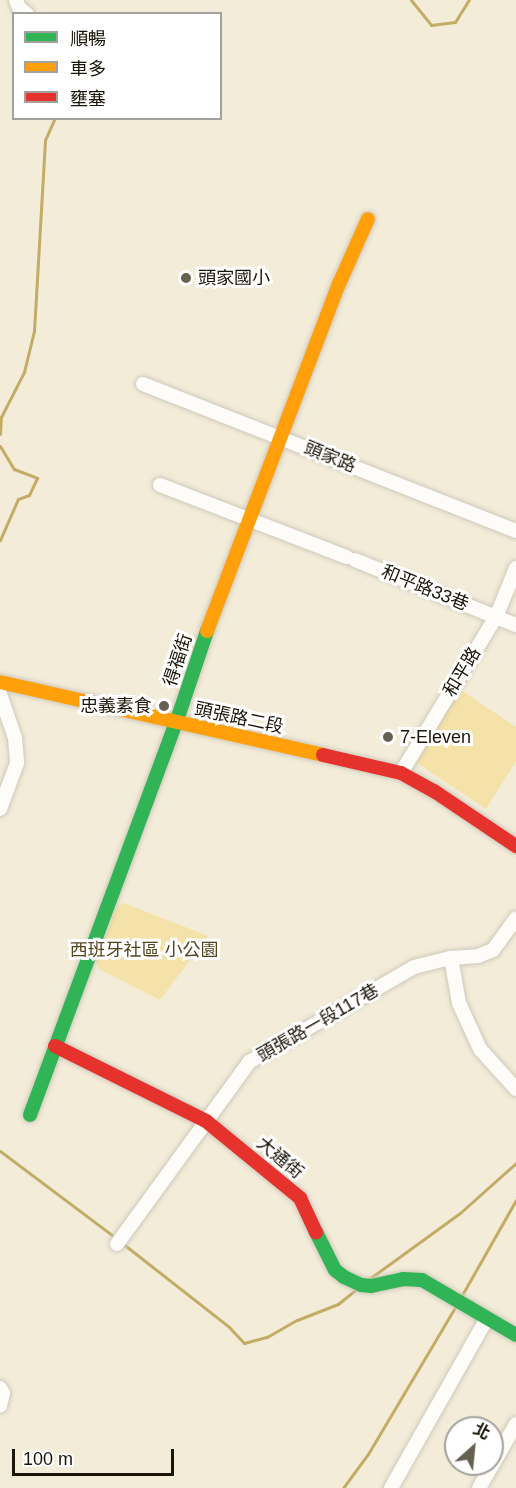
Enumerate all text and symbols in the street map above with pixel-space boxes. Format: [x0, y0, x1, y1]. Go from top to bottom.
legend [12, 12, 222, 120]
text: 順暢 [70, 29, 106, 49]
text: 車多 [70, 59, 106, 79]
text: 壅塞 [70, 89, 106, 109]
place label: 頭家國小 [198, 267, 270, 289]
marker: 頭家國小 [179, 271, 193, 285]
street label: 頭家路 [301, 437, 359, 477]
street label: 和平路33巷 [378, 561, 472, 615]
street label: 得福街 [159, 631, 197, 689]
street label: 和平路 [439, 643, 485, 701]
place label: 忠義素食 [80, 695, 152, 717]
street label: 頭張路二段 [193, 698, 285, 738]
marker: 忠義素食 [157, 699, 171, 713]
place label: 7-Eleven [400, 726, 471, 748]
marker: 7-Eleven [381, 730, 395, 744]
park label: 西班牙社區 小公園 [69, 939, 219, 961]
street label: 頭張路一段117巷 [253, 979, 383, 1067]
street label: 大通街 [252, 1132, 308, 1184]
north arrow [444, 1416, 504, 1476]
text: 北 [470, 1420, 492, 1443]
scale bar [15, 1437, 177, 1475]
text: 100 m [23, 1449, 73, 1469]

